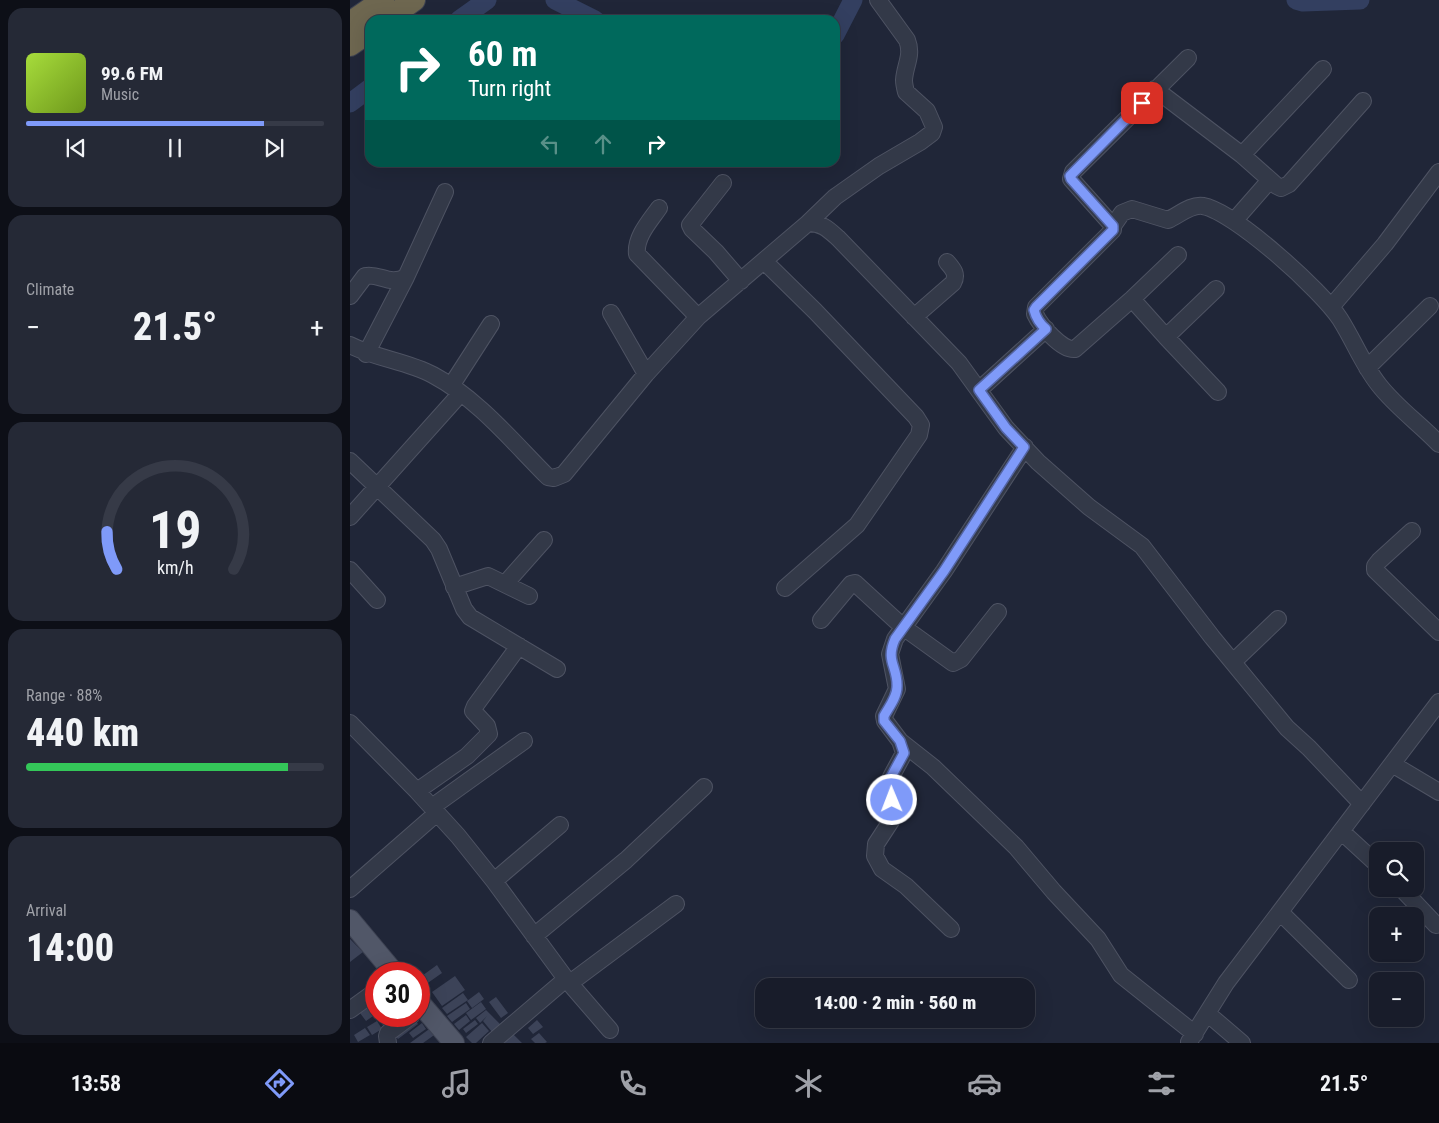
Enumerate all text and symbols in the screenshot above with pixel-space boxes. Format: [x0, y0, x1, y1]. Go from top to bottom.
text: 60 m [468, 34, 537, 75]
icon: right [385, 35, 450, 100]
text: 99.6 FM [101, 62, 163, 85]
text: Turn right [468, 76, 551, 101]
pin [1121, 82, 1163, 124]
text: Music [101, 85, 139, 104]
icon: arrive [1128, 89, 1156, 117]
icon: left [536, 130, 564, 158]
icon: ahead [589, 130, 617, 158]
icon: right [642, 130, 670, 158]
icon: previous [62, 134, 90, 162]
icon: pause [161, 134, 189, 162]
icon: next [260, 134, 288, 162]
text: Climate [26, 280, 74, 299]
text: 21.5° [133, 305, 217, 349]
text: − [26, 311, 40, 344]
text: + [310, 311, 324, 344]
text: 19 [149, 500, 201, 561]
text: km/h [157, 557, 193, 578]
text: Range · 88% [26, 686, 102, 705]
text: 440 km [26, 711, 139, 755]
position arrow [865, 773, 917, 825]
map controls [1369, 842, 1424, 1027]
button: search [1369, 842, 1424, 897]
text: Arrival [26, 901, 67, 920]
button: + [1369, 907, 1424, 962]
text: 14:00 [26, 926, 114, 970]
speed limit sign: 30 [365, 962, 430, 1027]
button: − [1369, 972, 1424, 1027]
text: 14:00 · 2 min · 560 m [814, 991, 976, 1014]
icon: directions [262, 1066, 297, 1101]
icon: music [439, 1066, 474, 1101]
icon: phone [615, 1066, 650, 1101]
icon: climate [791, 1066, 826, 1101]
icon: car [967, 1066, 1002, 1101]
icon: filters [1144, 1066, 1179, 1101]
text: 13:58 [71, 1071, 121, 1096]
text: 21.5° [1320, 1071, 1368, 1096]

